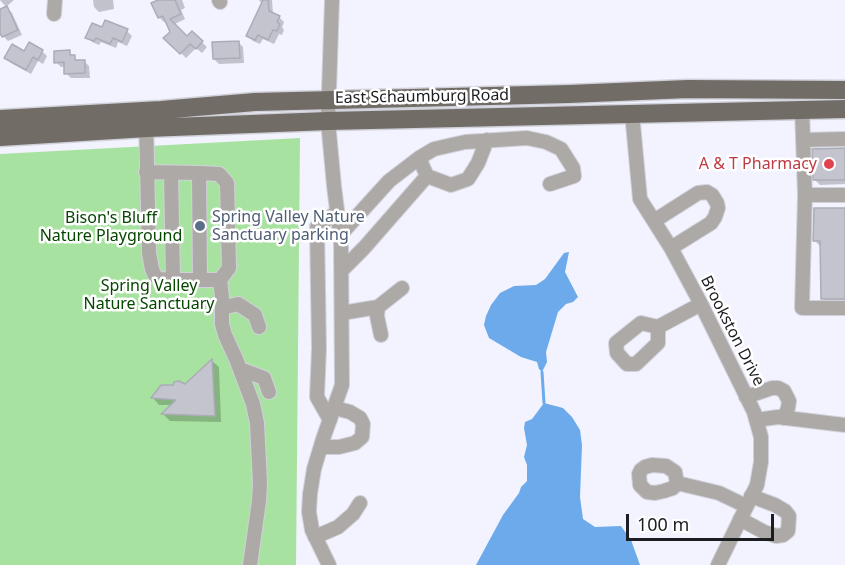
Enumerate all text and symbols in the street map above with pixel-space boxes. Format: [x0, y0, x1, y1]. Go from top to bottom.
street label: East Schaumburg Road [335, 86, 509, 108]
place label: A & T Pharmacy [699, 154, 817, 174]
marker: A & T Pharmacy [822, 157, 836, 171]
place label: Spring Valley Nature Sanctuary parking [212, 207, 365, 245]
park label: Bison's Bluff Nature Playground [40, 208, 182, 246]
marker: Spring Valley Nature Sanctuary parking [193, 219, 207, 233]
street label: Brookston Drive [696, 273, 768, 389]
park label: Spring Valley Nature Sanctuary [83, 276, 215, 314]
scale bar [629, 502, 778, 540]
text: 100 m [637, 512, 689, 536]

